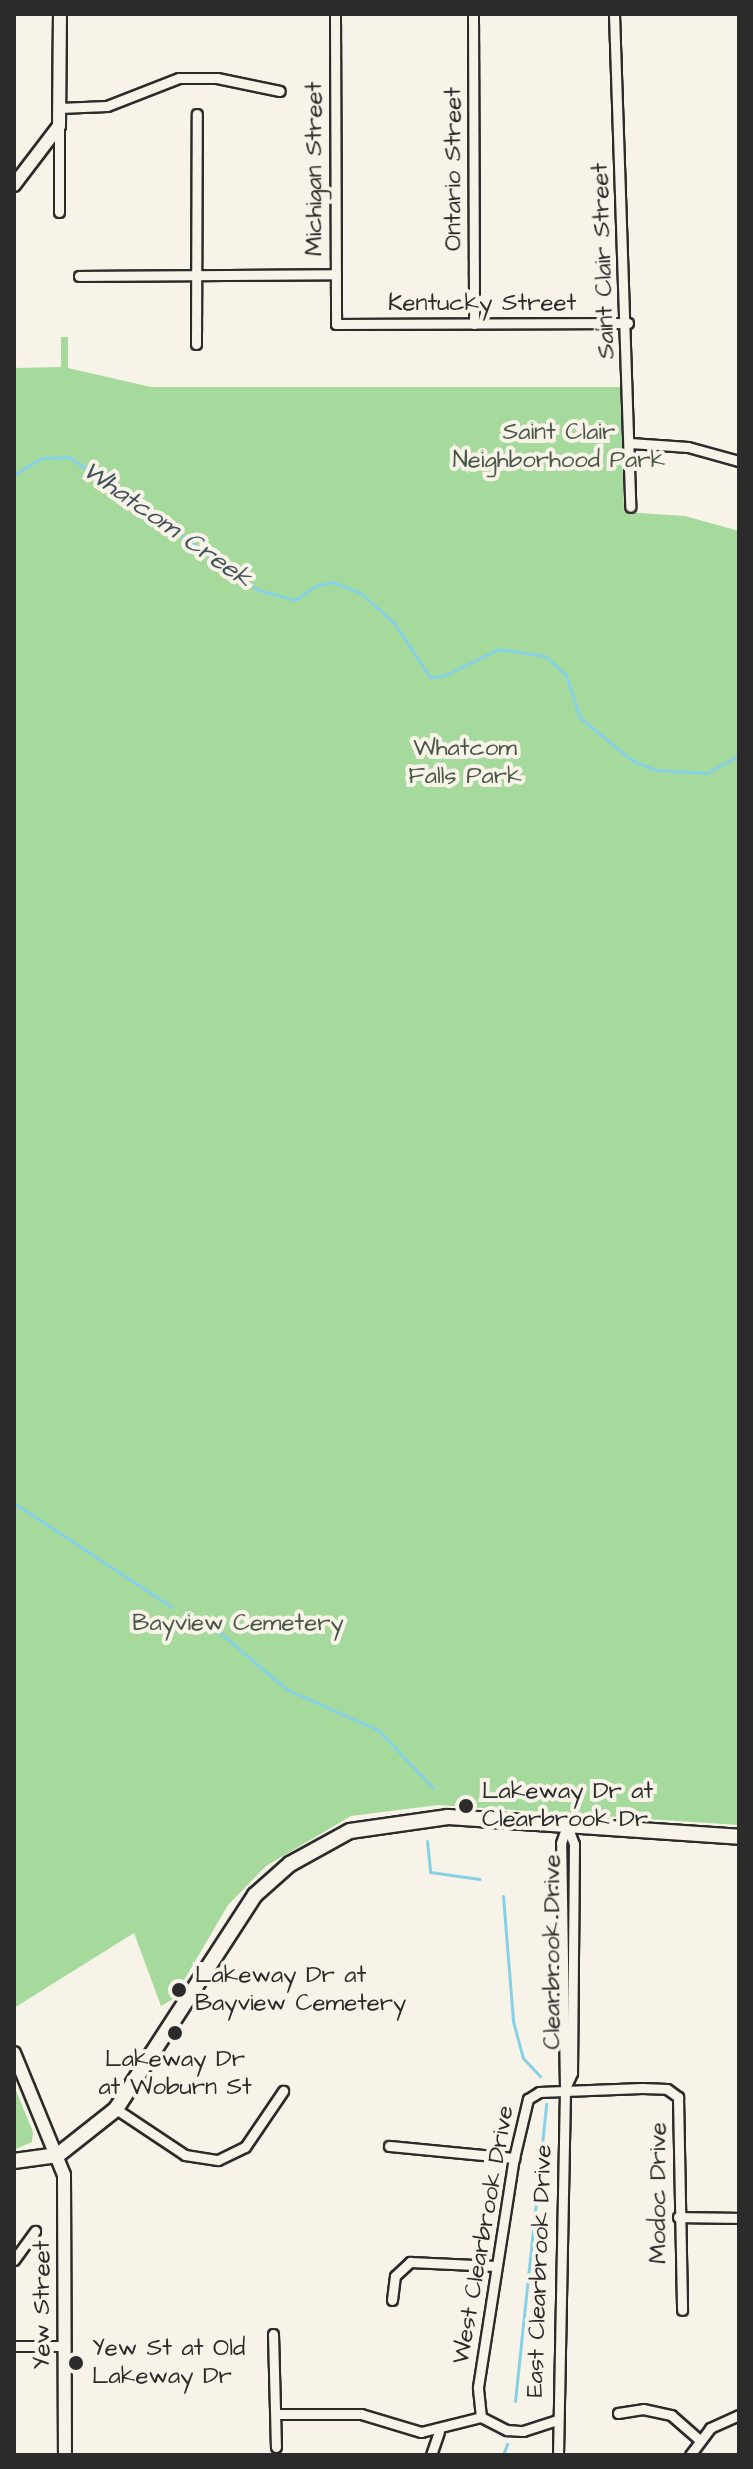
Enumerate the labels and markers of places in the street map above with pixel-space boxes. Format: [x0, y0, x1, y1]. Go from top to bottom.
place label: Lakeway Dr at Clearbrook Dr [482, 1778, 653, 1834]
marker: Lakeway Dr at Clearbrook Dr [457, 1797, 475, 1815]
place label: Lakeway Dr at Bayview Cemetery [195, 1962, 406, 2018]
marker: Lakeway Dr at Bayview Cemetery [170, 1981, 188, 1999]
marker: Lakeway Dr at Woburn St [166, 2024, 184, 2042]
place label: Lakeway Dr at Woburn St [98, 2046, 252, 2102]
place label: Yew St at Old Lakeway Dr [92, 2335, 245, 2391]
marker: Yew St at Old Lakeway Dr [67, 2354, 85, 2372]

